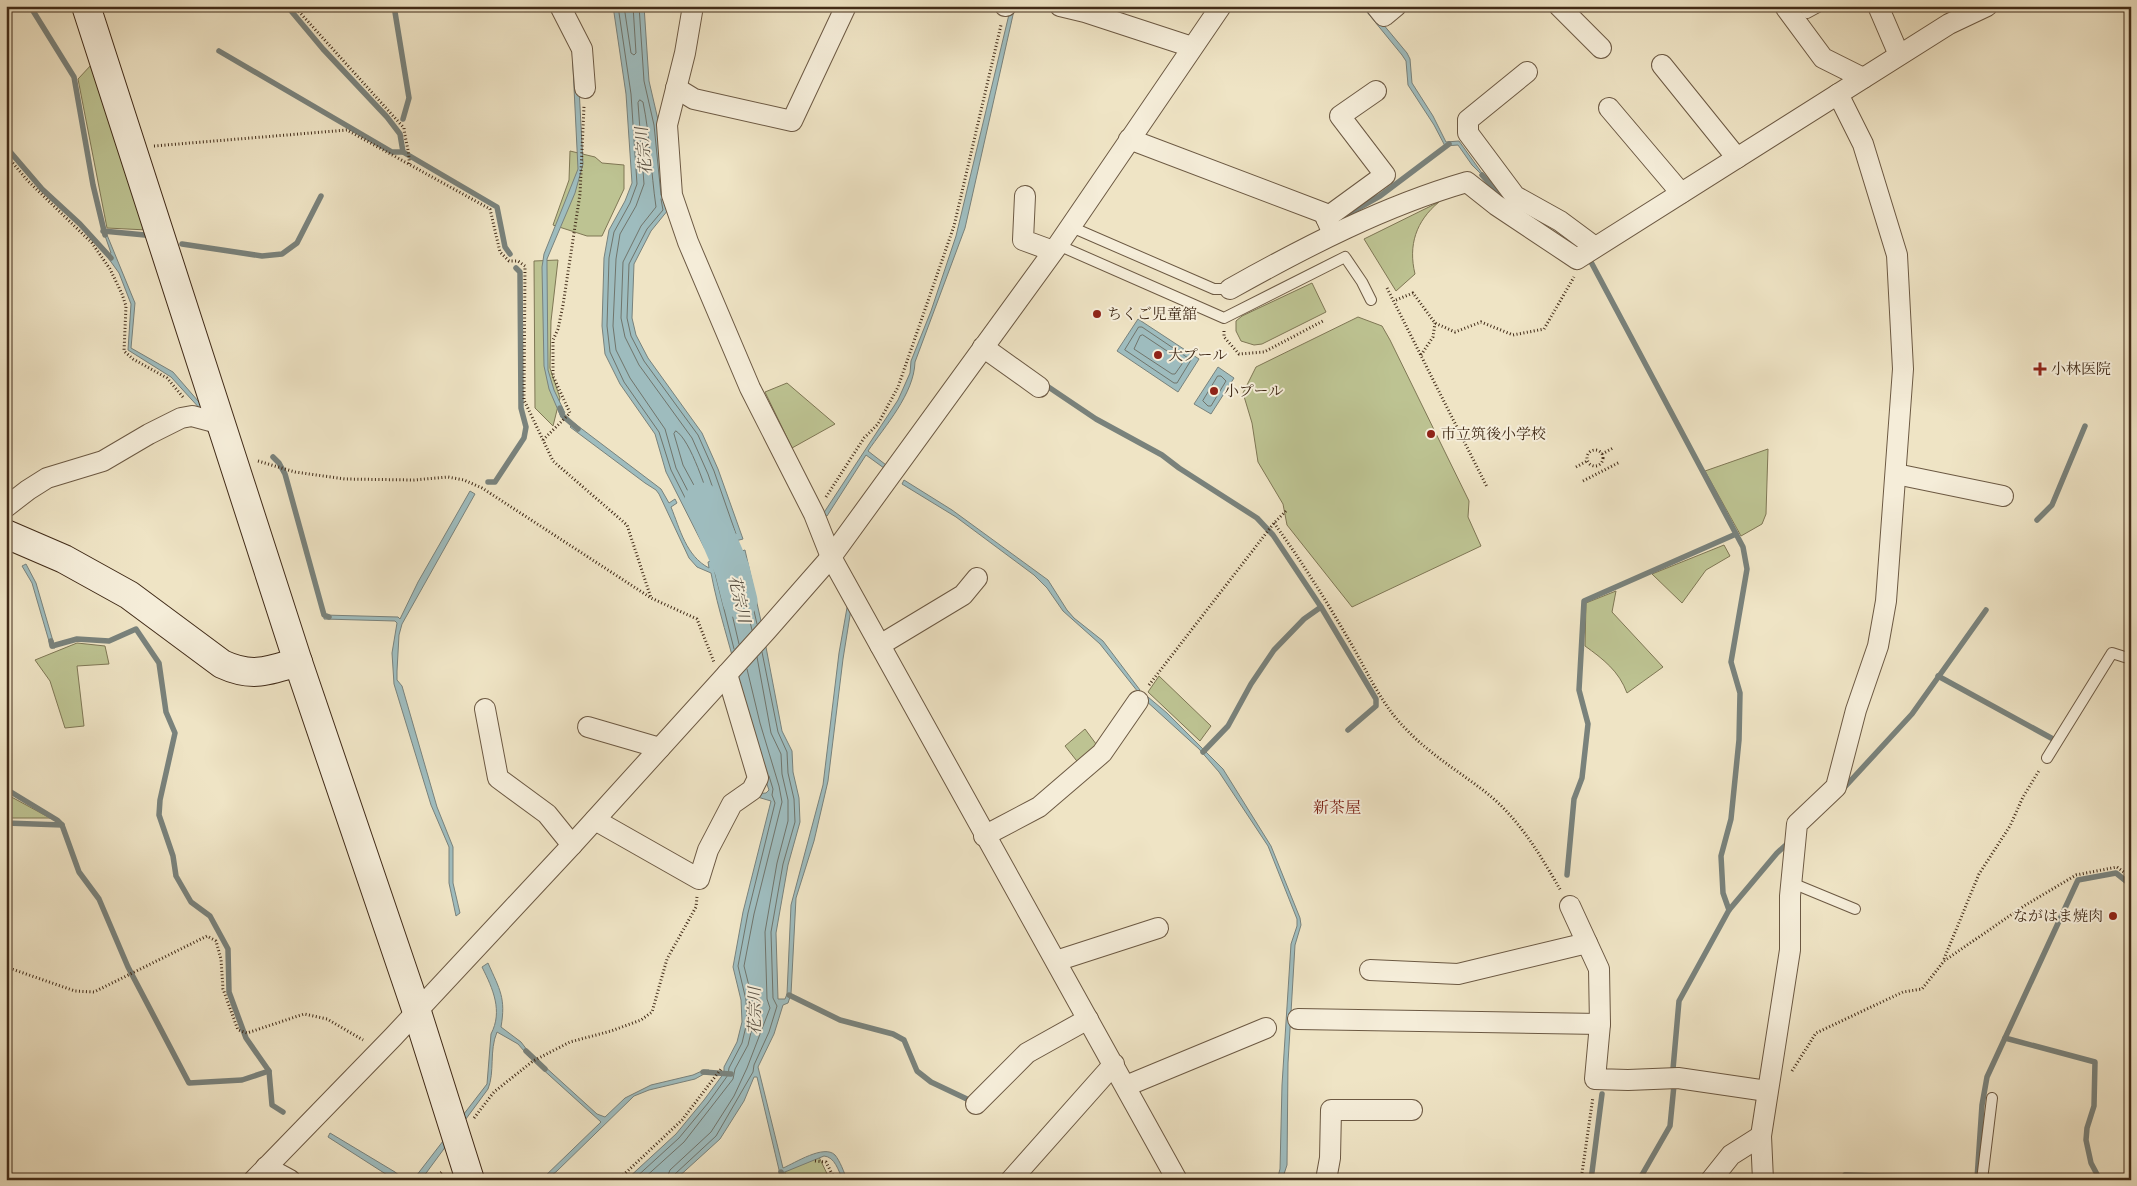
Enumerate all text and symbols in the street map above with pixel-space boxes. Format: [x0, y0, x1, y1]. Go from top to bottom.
water label: 花宗川 [631, 124, 656, 176]
place label: ちくご児童舘 [1107, 305, 1197, 324]
marker: ちくご児童舘 [1091, 308, 1103, 320]
place label: 大プール [1168, 346, 1227, 365]
marker: 大プール [1152, 349, 1164, 361]
place label: 小林医院 [2051, 360, 2111, 379]
marker: 小林医院 [2033, 362, 2047, 376]
place label: 小プール [1224, 382, 1283, 401]
marker: 小プール [1208, 385, 1220, 397]
place label: 市立筑後小学校 [1441, 425, 1546, 444]
marker: 市立筑後小学校 [1425, 428, 1437, 440]
water label: 花宗川 [724, 573, 755, 627]
district label: 新茶屋 [1313, 798, 1361, 818]
place label: ながはま焼肉 [2013, 907, 2103, 926]
marker: ながはま焼肉 [2107, 910, 2119, 922]
water label: 花宗川 [745, 985, 765, 1035]

